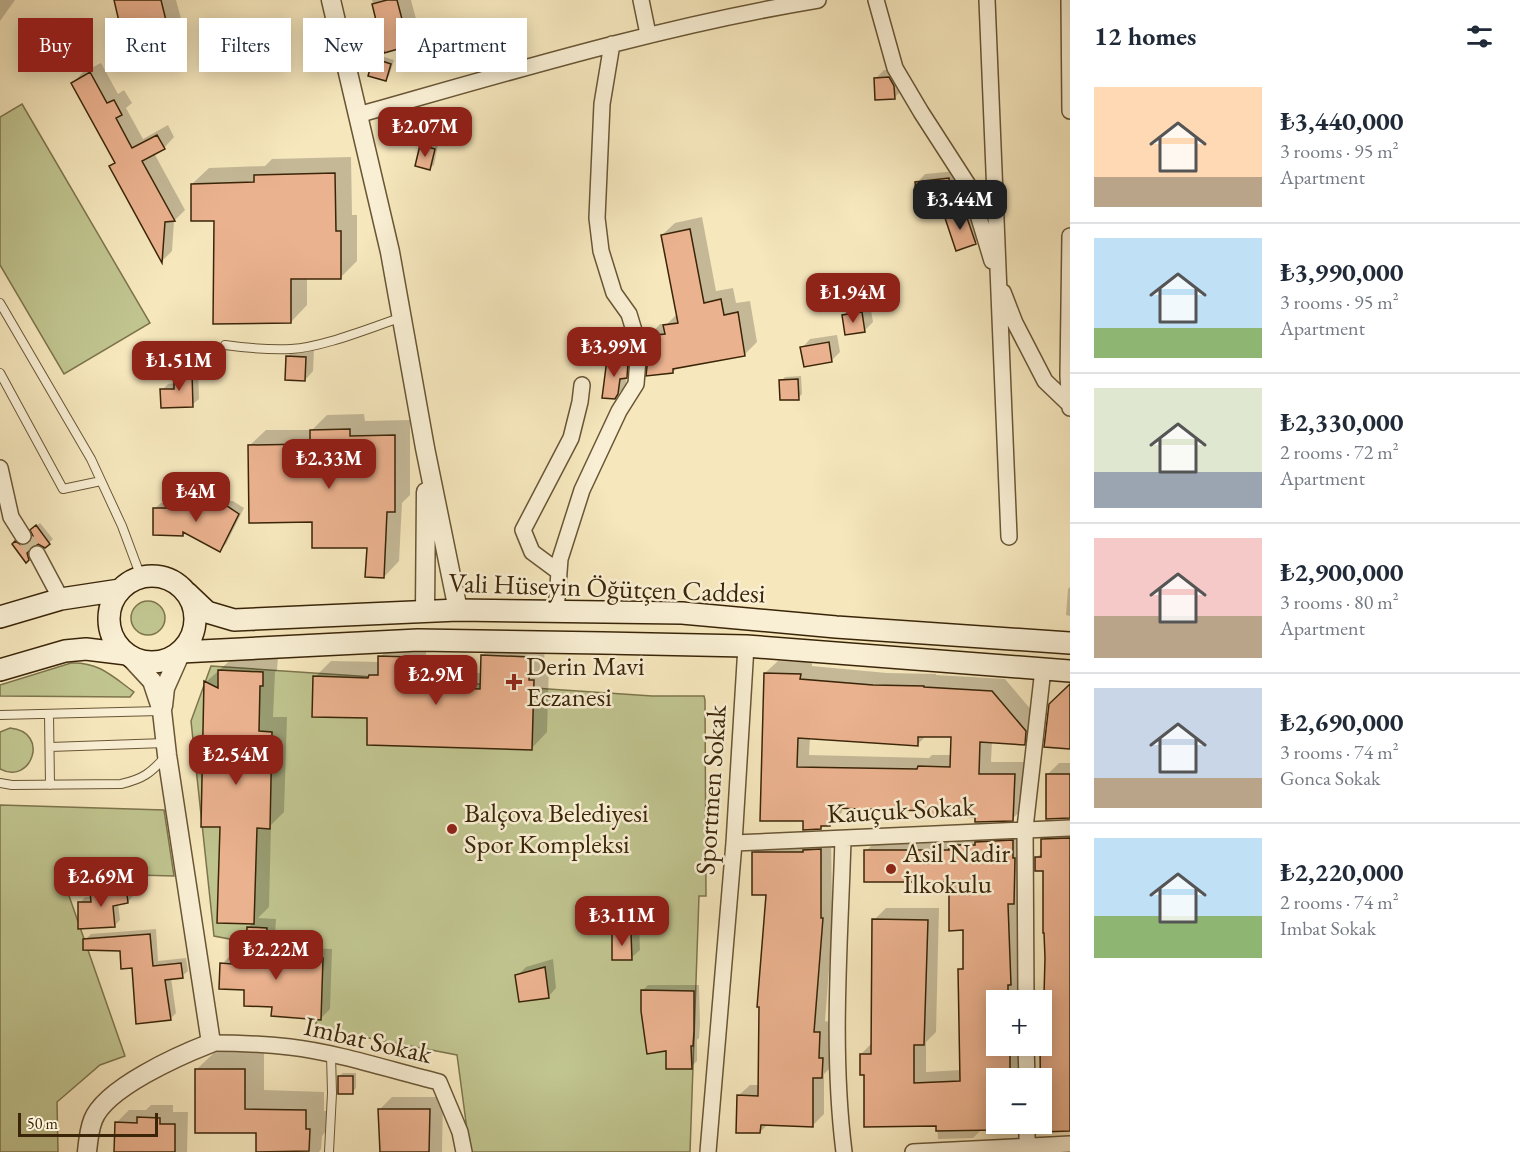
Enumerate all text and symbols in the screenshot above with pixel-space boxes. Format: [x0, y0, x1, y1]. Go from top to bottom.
chip: Buy [18, 18, 93, 72]
chip: Rent [105, 18, 187, 72]
chip: Filters [199, 18, 291, 72]
chip: New [303, 18, 384, 72]
chip: Apartment [396, 18, 527, 72]
text: 12 homes [1094, 19, 1196, 53]
icon: filters [1463, 20, 1496, 53]
text: ₺3,440,000 [1280, 104, 1403, 138]
pin: ₺2.07M [376, 107, 474, 158]
icon: home [1142, 111, 1214, 183]
text: ₺2.07M [392, 113, 458, 139]
text: 3 rooms · 95 m² [1280, 138, 1399, 164]
text: Apartment [1280, 164, 1365, 190]
pin: ₺3.44M [911, 180, 1009, 231]
text: ₺3.44M [927, 186, 993, 212]
text: ₺3,990,000 [1280, 255, 1403, 289]
icon: home [1142, 262, 1214, 334]
pin: ₺1.94M [804, 273, 902, 324]
text: ₺1.94M [820, 279, 886, 305]
text: 3 rooms · 95 m² [1280, 289, 1399, 315]
text: Apartment [1280, 315, 1365, 341]
pin: ₺3.99M [565, 327, 663, 378]
text: ₺3.99M [581, 333, 647, 359]
pin: ₺1.51M [130, 341, 228, 392]
text: ₺1.51M [146, 347, 212, 373]
text: ₺2,330,000 [1280, 405, 1403, 439]
icon: home [1142, 412, 1214, 484]
pin: ₺2.33M [280, 439, 378, 490]
text: 2 rooms · 72 m² [1280, 439, 1399, 465]
text: ₺2.33M [296, 445, 362, 471]
text: Apartment [1280, 465, 1365, 491]
pin: ₺4M [167, 472, 225, 523]
text: ₺4M [176, 478, 216, 504]
text: ₺2,900,000 [1280, 555, 1403, 589]
icon: home [1142, 562, 1214, 634]
street label: Vali Hüseyin Öğütçen Caddesi [448, 564, 766, 611]
text: 3 rooms · 80 m² [1280, 589, 1399, 615]
text: Apartment [1280, 615, 1365, 641]
place label: Derin Mavi Eczanesi [526, 648, 645, 714]
pin: ₺2.9M [394, 655, 478, 706]
text: ₺2.9M [408, 661, 464, 687]
marker: Derin Mavi Eczanesi [507, 675, 521, 689]
street label: Sportmen Sokak [687, 704, 734, 876]
text: ₺2,690,000 [1280, 705, 1403, 739]
icon: home [1142, 712, 1214, 784]
pin: ₺2.54M [187, 735, 285, 786]
text: 3 rooms · 74 m² [1280, 739, 1399, 765]
text: ₺2.54M [203, 741, 269, 767]
text: Gonca Sokak [1280, 765, 1381, 791]
street label: Kauçuk Sokak [826, 788, 976, 831]
place label: Balçova Belediyesi Spor Kompleksi [464, 795, 649, 861]
marker: Balçova Belediyesi Spor Kompleksi [445, 822, 459, 836]
place label: Asil Nadir İlkokulu [902, 835, 1010, 901]
text: ₺2,220,000 [1280, 855, 1403, 889]
pin: ₺2.69M [52, 857, 150, 908]
marker: Asil Nadir İlkokulu [884, 862, 898, 876]
icon: home [1142, 862, 1214, 934]
text: ₺2.69M [68, 863, 134, 889]
text: 2 rooms · 74 m² [1280, 889, 1399, 915]
pin: ₺3.11M [573, 896, 671, 947]
text: ₺3.11M [589, 902, 655, 928]
text: Imbat Sokak [1280, 915, 1376, 941]
pin: ₺2.22M [227, 930, 325, 981]
text: ₺2.22M [243, 936, 309, 962]
map controls [986, 990, 1052, 1134]
button: + [986, 990, 1052, 1056]
street label: Imbat Sokak [301, 1008, 436, 1071]
button: − [986, 1068, 1052, 1134]
scale bar [18, 1110, 158, 1138]
text: 50 m [27, 1113, 58, 1134]

